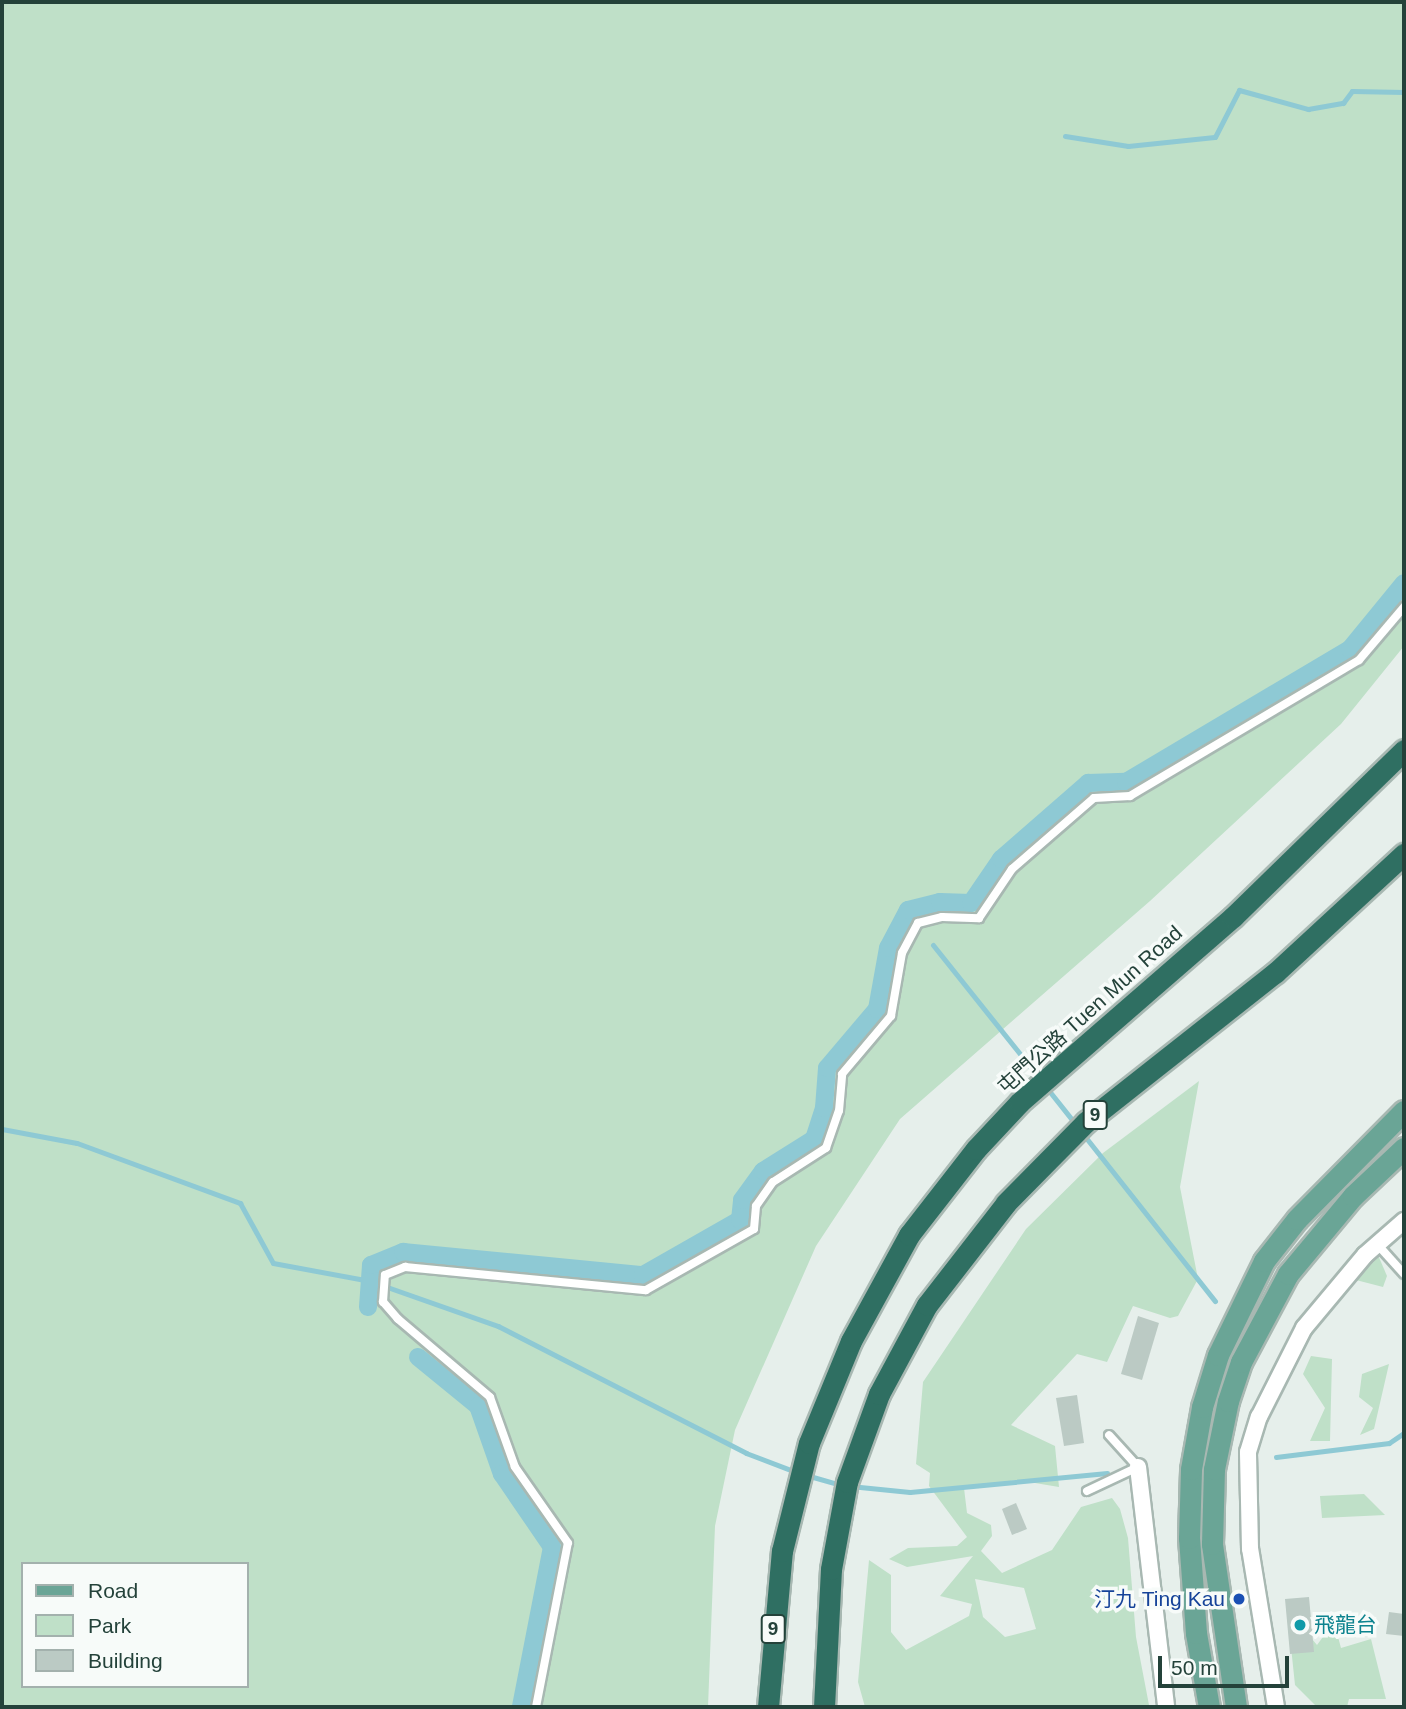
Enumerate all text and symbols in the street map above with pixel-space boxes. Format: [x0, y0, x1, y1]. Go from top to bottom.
street label: 屯門公路 Tuen Mun Road [993, 920, 1187, 1100]
road number: 9 [1081, 1100, 1109, 1130]
legend [21, 1562, 248, 1688]
text: Road [88, 1579, 138, 1602]
place label: 汀九 Ting Kau [1094, 1586, 1225, 1612]
marker: 汀九 Ting Kau [1231, 1591, 1247, 1607]
place label: 飛龍台 [1314, 1612, 1377, 1638]
text: Park [88, 1614, 131, 1637]
road number: 9 [759, 1614, 787, 1644]
marker: 飛龍台 [1292, 1617, 1308, 1633]
scale bar [1161, 1642, 1292, 1686]
text: Building [88, 1649, 163, 1672]
text: 50 m [1171, 1656, 1218, 1679]

